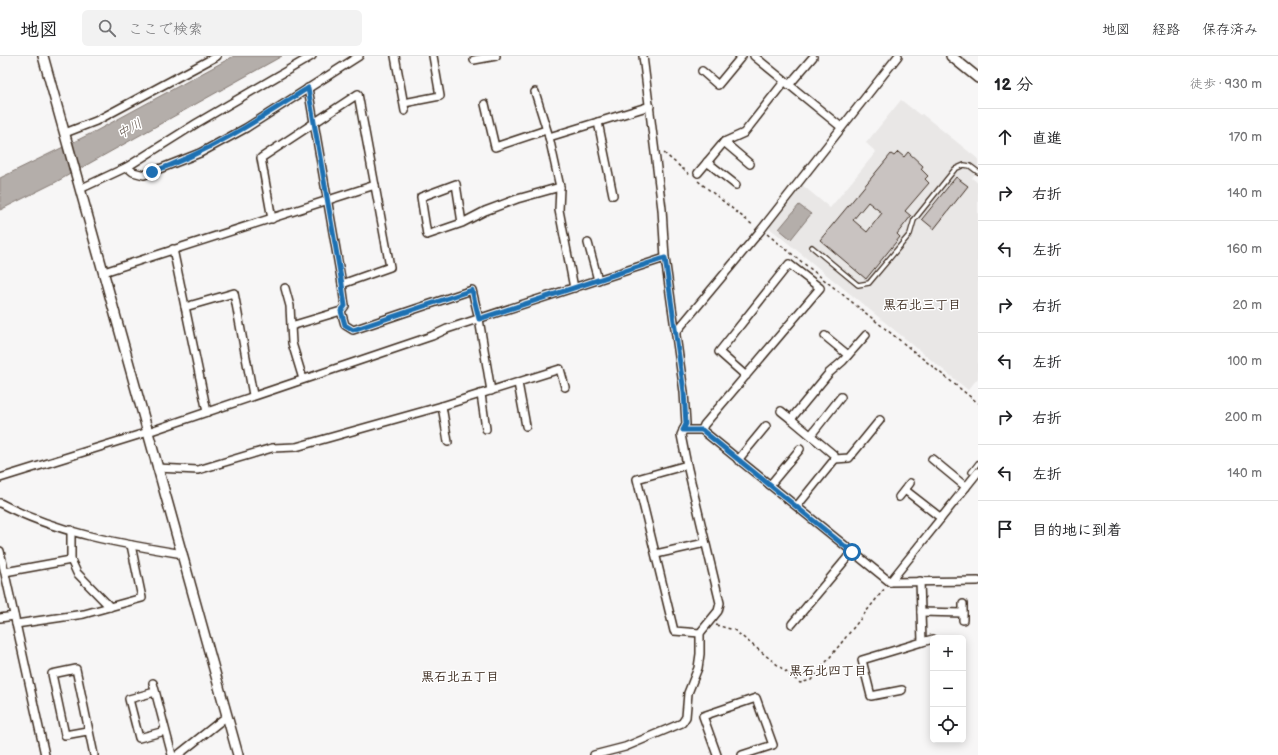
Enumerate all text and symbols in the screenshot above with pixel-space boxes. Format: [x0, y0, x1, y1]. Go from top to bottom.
search box [82, 10, 362, 46]
icon: search [96, 17, 118, 39]
text: 地図 [20, 19, 58, 42]
text: ここで検索 [128, 20, 203, 39]
text: 地図 [1102, 21, 1130, 38]
text: 経路 [1152, 21, 1180, 38]
text: 保存済み [1202, 21, 1258, 38]
text: 12 分 [994, 75, 1033, 95]
text: 徒歩 · 930 m [1190, 76, 1262, 92]
water label: 中川 [114, 116, 145, 142]
icon: ahead [994, 126, 1016, 148]
text: 直進 [1032, 129, 1062, 148]
text: 170 m [1229, 129, 1262, 145]
route end [143, 163, 161, 181]
icon: right [994, 182, 1016, 204]
text: 右折 [1032, 185, 1062, 204]
text: 140 m [1227, 185, 1262, 201]
icon: left [994, 238, 1016, 260]
text: 左折 [1032, 241, 1062, 260]
text: 160 m [1227, 241, 1262, 257]
icon: right [994, 294, 1016, 316]
district label: 黒石北三丁目 [883, 297, 961, 313]
text: 右折 [1032, 297, 1062, 316]
text: 20 m [1232, 297, 1262, 313]
icon: left [994, 350, 1016, 372]
text: 左折 [1032, 353, 1062, 372]
text: 100 m [1227, 353, 1262, 369]
icon: right [994, 406, 1016, 428]
text: 右折 [1032, 409, 1062, 428]
text: 200 m [1225, 409, 1262, 425]
icon: left [994, 462, 1016, 484]
text: 左折 [1032, 465, 1062, 484]
text: 140 m [1227, 465, 1262, 481]
icon: arrive [994, 518, 1016, 540]
text: 目的地に到着 [1032, 521, 1122, 540]
route start [843, 543, 861, 561]
map controls [930, 635, 966, 743]
button: + [930, 635, 966, 671]
district label: 黒石北四丁目 [789, 663, 867, 679]
district label: 黒石北五丁目 [421, 669, 499, 685]
button: − [930, 671, 966, 707]
button: locate [930, 707, 966, 743]

